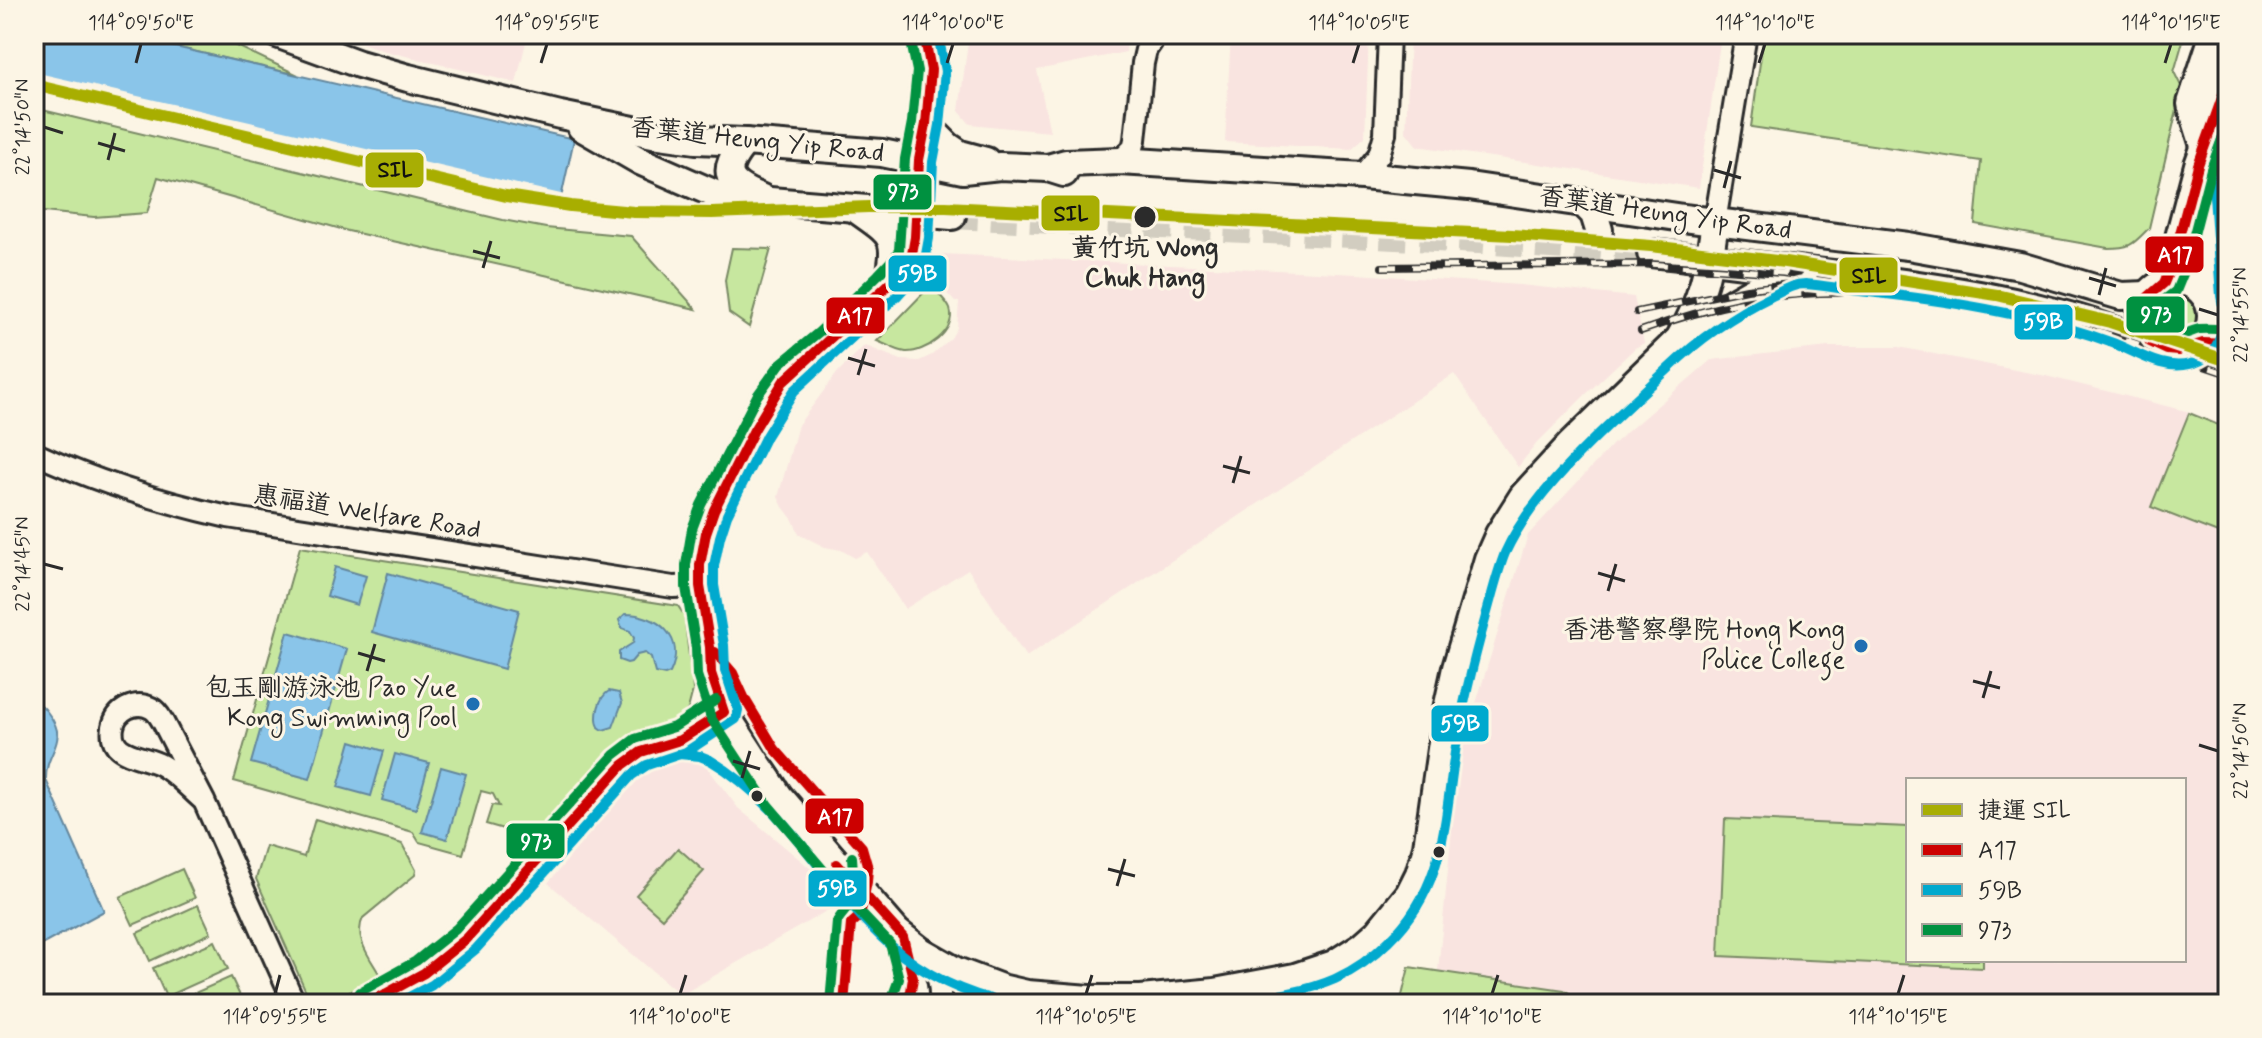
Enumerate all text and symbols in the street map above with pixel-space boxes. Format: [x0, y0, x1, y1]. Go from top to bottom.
text: 114°09'50"E [88, 10, 194, 37]
text: 114°09'55"E [494, 10, 600, 37]
text: 114°10'00"E [902, 10, 1004, 37]
text: 114°10'05"E [1308, 10, 1410, 37]
text: 114°10'10"E [1715, 10, 1815, 37]
text: 114°10'15"E [2121, 10, 2221, 37]
text: 22°14'50"N [10, 79, 37, 175]
street label: 香葉道 Heung Yip Road [628, 111, 886, 173]
line badge: SIL [364, 151, 425, 189]
text: SIL [377, 157, 413, 185]
line badge: 973 [872, 173, 933, 211]
text: 973 [888, 179, 918, 207]
street label: 香葉道 Heung Yip Road [1536, 179, 1794, 251]
line badge: SIL [1040, 194, 1101, 232]
text: SIL [1053, 201, 1089, 229]
marker: 黃竹坑 Wong Chuk Hang [1132, 204, 1158, 230]
place label: 黃竹坑 Wong Chuk Hang [1072, 232, 1218, 299]
line badge: A17 [2144, 235, 2205, 274]
text: A17 [2157, 242, 2193, 270]
line badge: 59B [887, 254, 948, 293]
line badge: SIL [1838, 256, 1899, 294]
text: 59B [897, 261, 937, 289]
text: SIL [1851, 263, 1887, 291]
text: 22°14'55"N [2228, 267, 2255, 363]
line badge: 973 [2125, 295, 2186, 334]
line badge: A17 [825, 296, 886, 335]
text: 973 [2141, 302, 2171, 330]
text: A17 [837, 303, 873, 331]
line badge: 59B [2013, 303, 2074, 341]
text: 59B [2023, 309, 2063, 337]
street label: 惠福道 Welfare Road [251, 478, 483, 548]
text: 22°14'45"N [10, 516, 37, 612]
place label: 香港警察學院 Hong Kong Police College [1563, 614, 1845, 681]
marker: 香港警察學院 Hong Kong Police College [1852, 637, 1870, 655]
place label: 包玉剛游泳池 Pao Yue Kong Swimming Pool [204, 672, 457, 738]
marker: 包玉剛游泳池 Pao Yue Kong Swimming Pool [464, 695, 482, 713]
text: 22°14'50"N [2228, 703, 2255, 799]
line badge: 59B [1430, 704, 1490, 743]
text: 59B [1440, 711, 1480, 739]
legend [1906, 778, 2186, 962]
unlabelled marker [749, 788, 765, 804]
text: 捷運 SIL [1978, 796, 2071, 827]
line badge: A17 [804, 797, 865, 835]
text: A17 [817, 804, 853, 832]
line badge: 973 [505, 822, 566, 860]
text: 973 [521, 829, 551, 857]
text: A17 [1978, 836, 2017, 867]
unlabelled marker [1431, 844, 1447, 860]
line badge: 59B [807, 869, 868, 908]
text: 59B [817, 876, 857, 904]
text: 59B [1978, 876, 2022, 907]
text: 973 [1978, 916, 2012, 947]
text: 114°09'55"E [222, 1004, 328, 1031]
text: 114°10'00"E [629, 1004, 731, 1031]
text: 114°10'05"E [1035, 1004, 1137, 1031]
text: 114°10'10"E [1442, 1004, 1542, 1031]
text: 114°10'15"E [1848, 1004, 1948, 1031]

